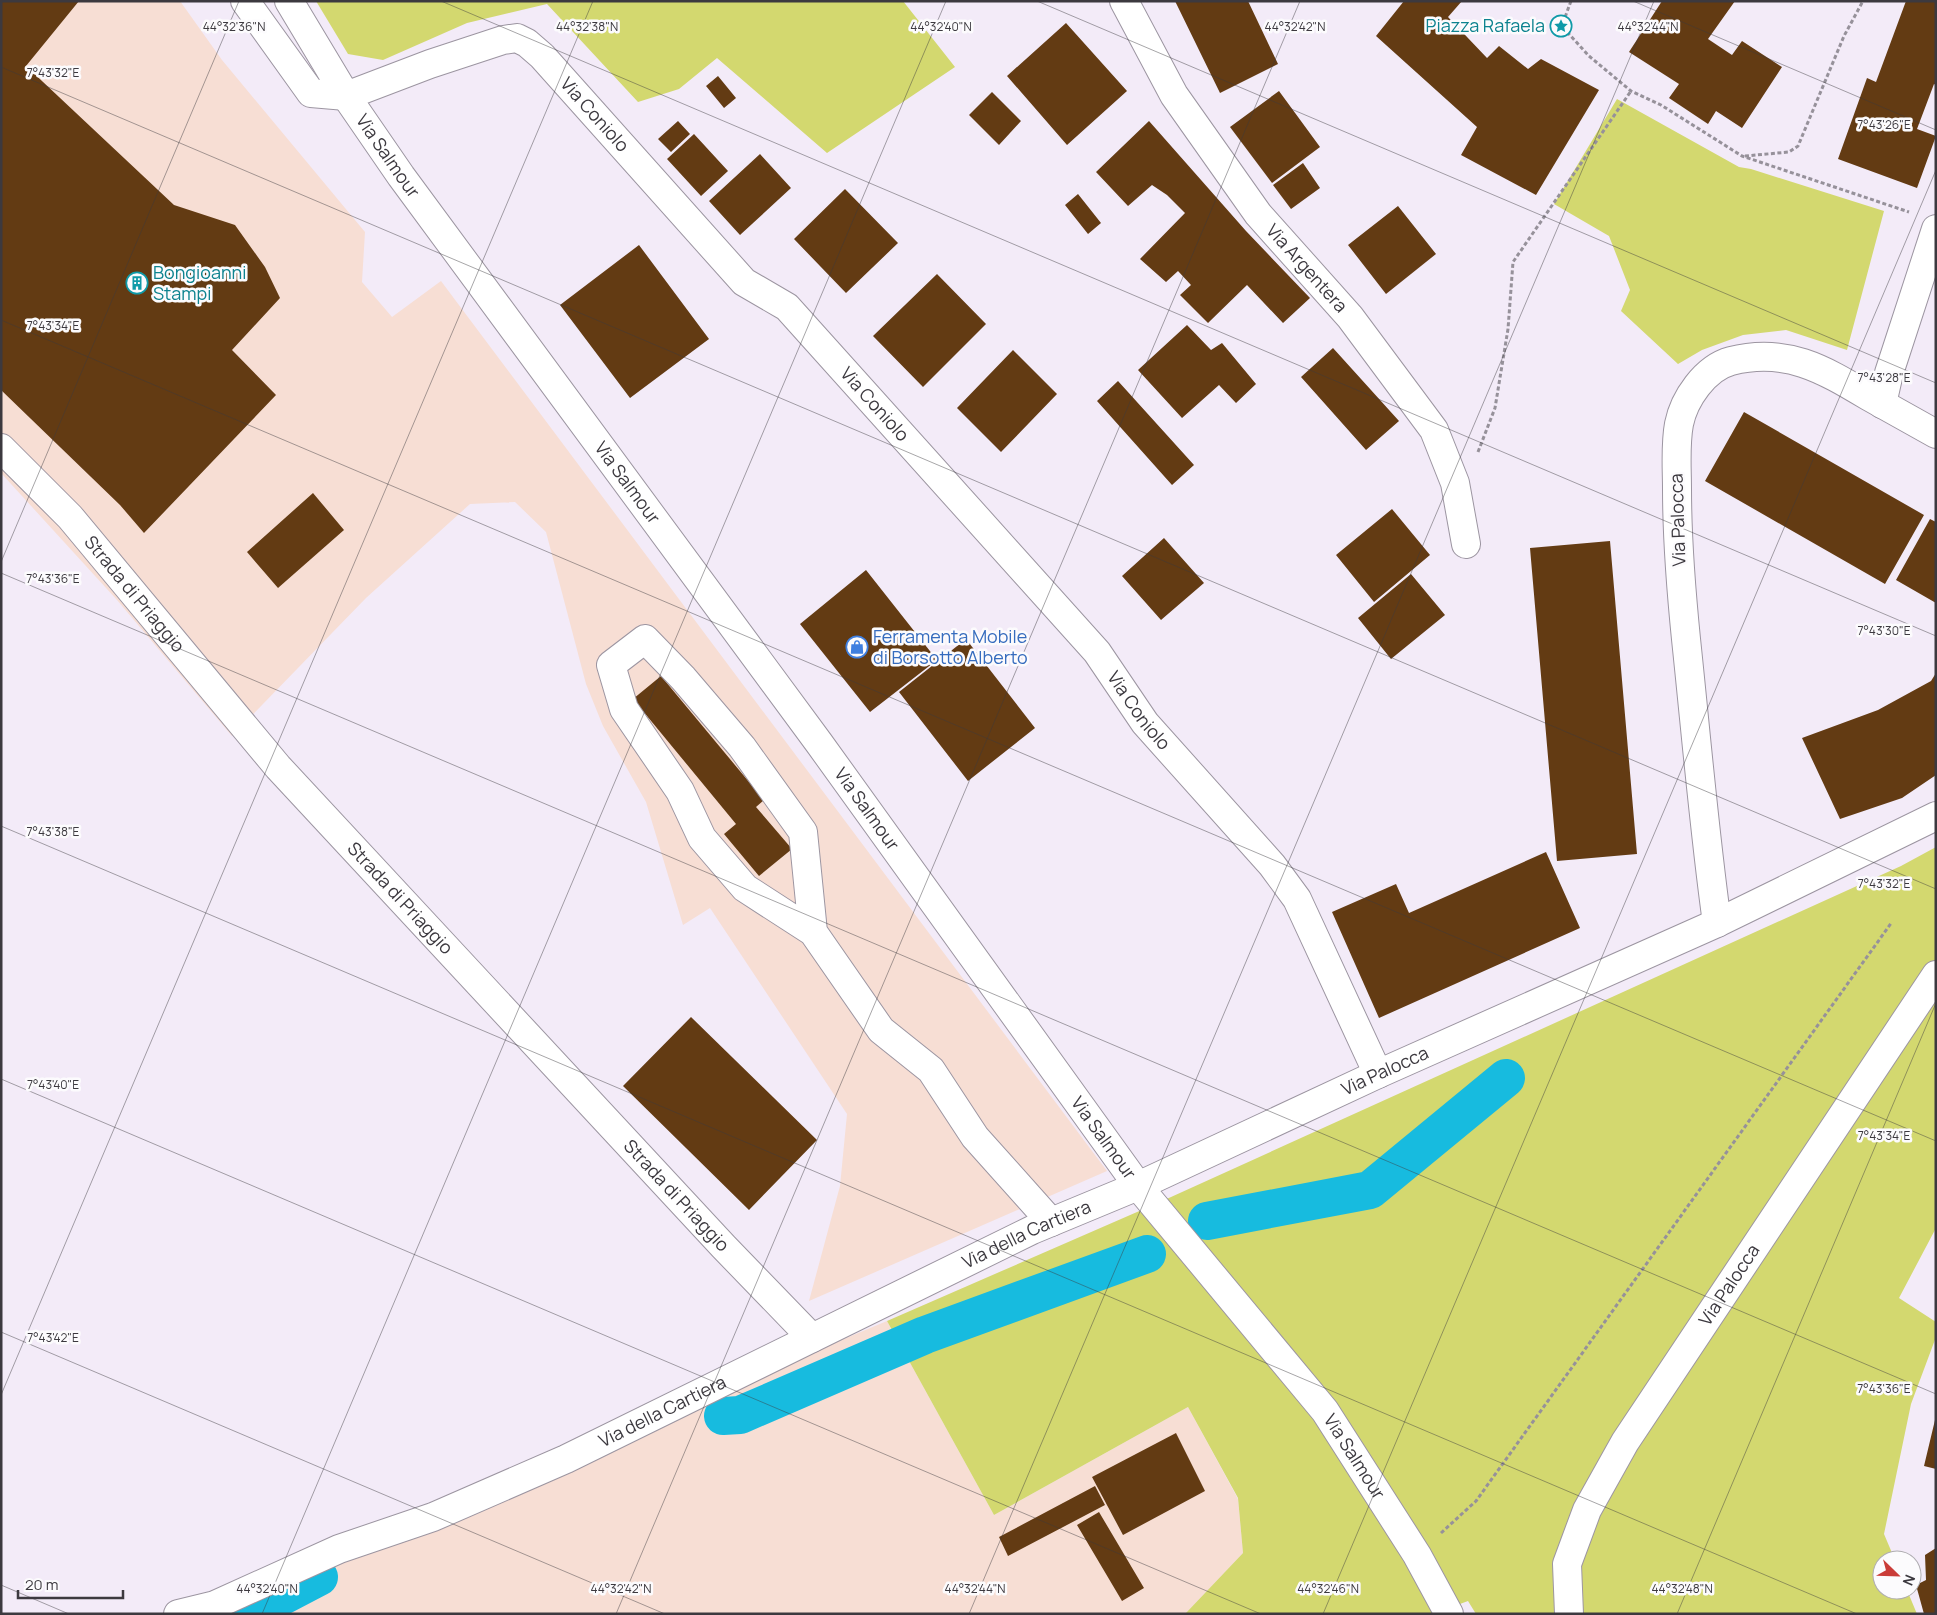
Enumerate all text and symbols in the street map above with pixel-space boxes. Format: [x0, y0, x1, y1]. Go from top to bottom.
place label: Piazza Rafaela [1426, 13, 1545, 37]
place icon: Piazza Rafaela [1549, 14, 1573, 38]
text: 44°32'36"N [203, 18, 265, 35]
text: 44°32'38"N [556, 18, 618, 35]
text: 44°32'40"N [910, 18, 972, 35]
text: 44°32'42"N [1264, 18, 1326, 35]
text: 44°32'44"N [1617, 18, 1679, 35]
text: 7°43'32"E [27, 64, 80, 81]
street label: Via Coniolo [556, 72, 635, 156]
street label: Via Salmour [351, 109, 426, 203]
text: 7°43'26"E [1857, 116, 1911, 133]
street label: Via Argentera [1261, 218, 1353, 317]
place label: Bongioanni Stampi [153, 260, 246, 305]
building icon: Bongioanni Stampi [125, 271, 149, 295]
text: 7°43'34"E [27, 317, 79, 334]
street label: Via Coniolo [835, 361, 915, 446]
text: 7°43'28"E [1857, 369, 1911, 386]
street label: Via Salmour [590, 436, 667, 529]
street label: Via Palocca [1663, 473, 1691, 567]
street label: Strada di Priaggio [79, 530, 191, 657]
text: 7°43'36"E [26, 570, 80, 587]
text: 7°43'30"E [1857, 622, 1911, 639]
place label: Ferramenta Mobile di Borsotto Alberto [873, 624, 1028, 669]
shop icon: Ferramenta Mobile di Borsotto Alberto [845, 635, 869, 659]
street label: Via Coniolo [1102, 666, 1176, 755]
street label: Via Salmour [830, 762, 906, 855]
text: 7°43'38"E [27, 823, 80, 840]
street label: Strada di Priaggio [343, 836, 459, 959]
text: 7°43'32"E [1858, 875, 1911, 892]
street label: Via Palocca [1337, 1040, 1432, 1100]
text: 7°43'40"E [27, 1076, 79, 1093]
street label: Via Salmour [1066, 1091, 1143, 1184]
text: 7°43'34"E [1858, 1127, 1910, 1144]
street label: Strada di Priaggio [619, 1134, 735, 1256]
street label: Via della Cartiera [958, 1194, 1094, 1274]
street label: Via Palocca [1693, 1239, 1764, 1330]
text: 7°43'42"E [27, 1329, 79, 1346]
street label: Via della Cartiera [594, 1369, 730, 1452]
text: 7°43'36"E [1857, 1380, 1911, 1397]
street label: Via Salmour [1319, 1409, 1391, 1504]
north arrow [1872, 1550, 1922, 1600]
scale bar [18, 1568, 122, 1600]
text: N [1899, 1572, 1920, 1589]
text: 20 m [25, 1574, 58, 1595]
text: 44°32'40"N [236, 1580, 298, 1597]
text: 44°32'42"N [590, 1580, 652, 1597]
text: 44°32'44"N [944, 1580, 1006, 1597]
text: 44°32'46"N [1297, 1580, 1359, 1597]
text: 44°32'48"N [1651, 1580, 1713, 1597]

